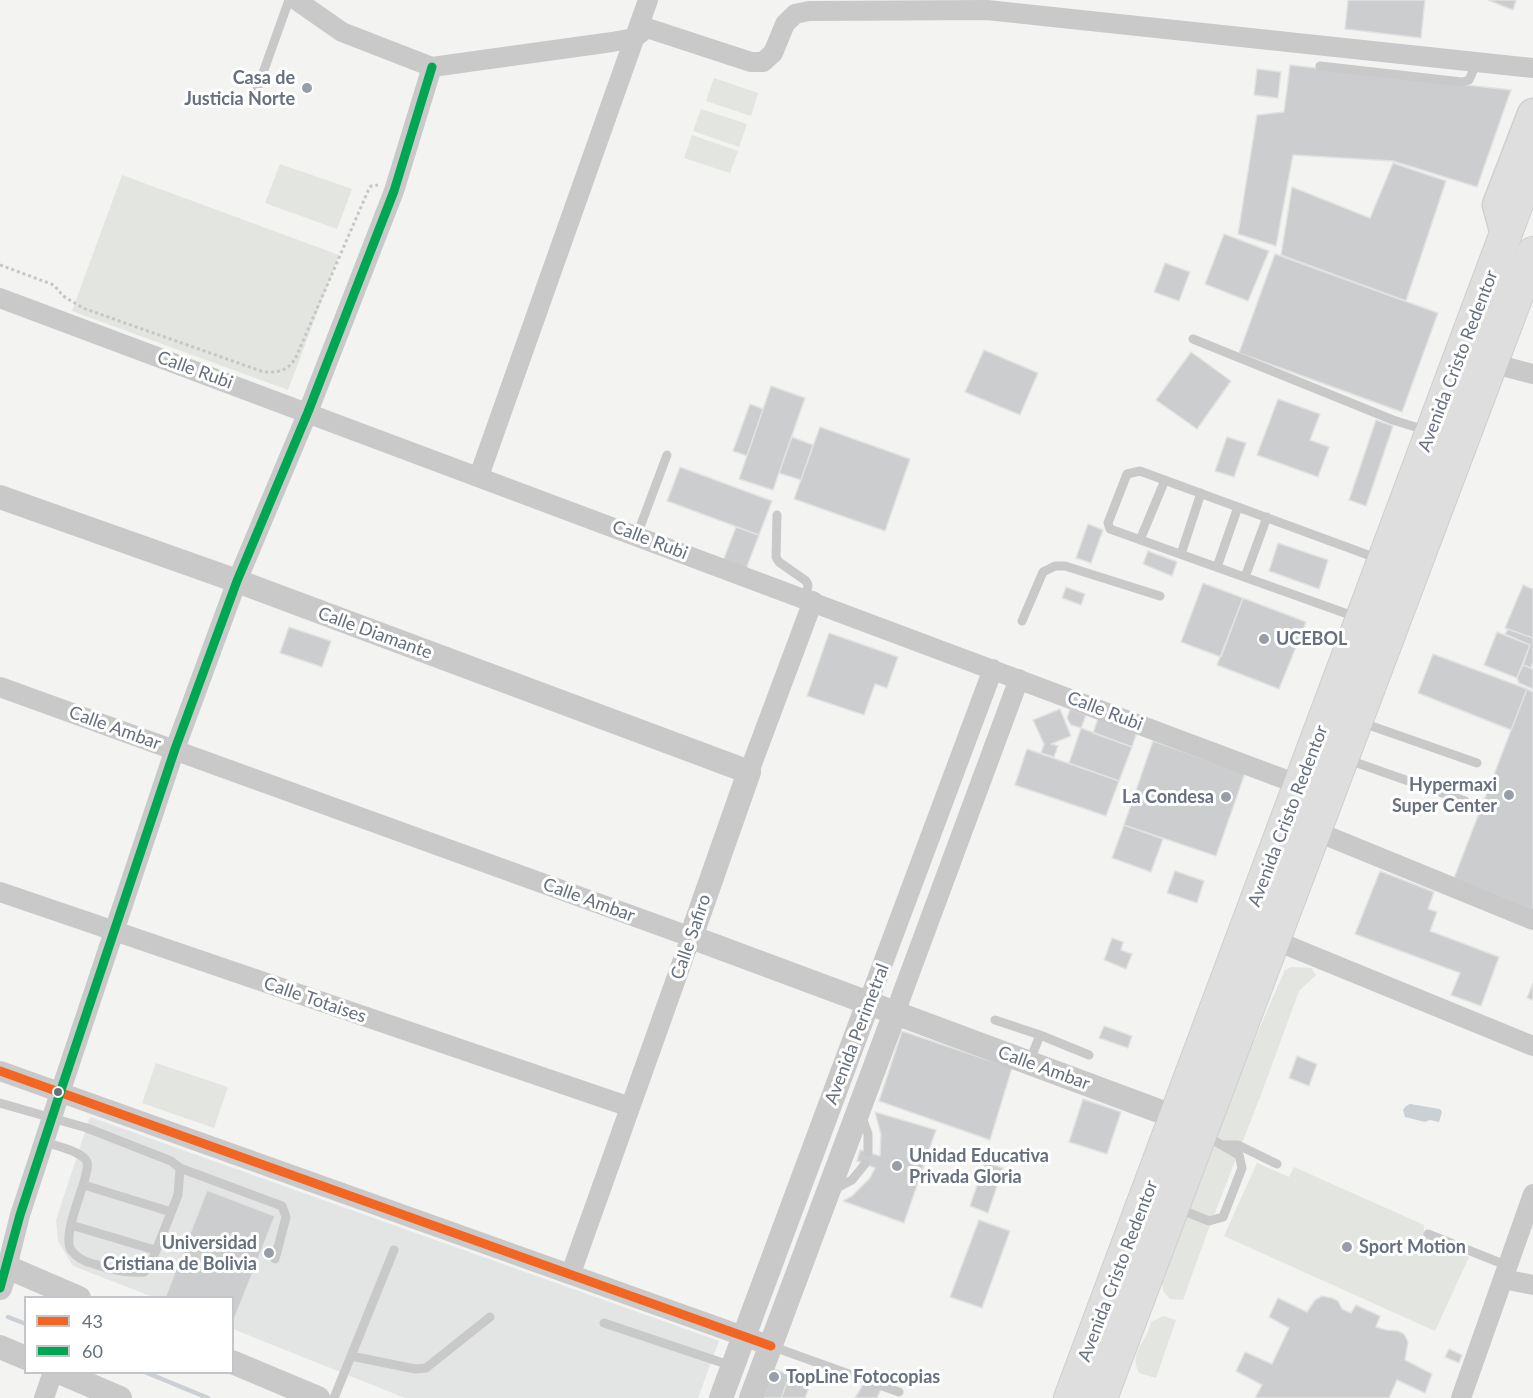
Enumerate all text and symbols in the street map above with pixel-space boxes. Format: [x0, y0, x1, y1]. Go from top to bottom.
place label: Casa de Justicia Norte [184, 67, 295, 110]
marker: Casa de Justicia Norte [300, 81, 314, 95]
street label: Avenida Cristo Redentor [1413, 267, 1503, 455]
street label: Calle Rubi [154, 346, 236, 394]
street label: Calle Rubi [609, 516, 691, 564]
street label: Calle Diamante [315, 602, 435, 664]
place label: UCEBOL [1276, 628, 1347, 650]
marker: UCEBOL [1257, 632, 1271, 646]
street label: Calle Rubi [1064, 687, 1146, 735]
street label: Calle Ambar [66, 701, 164, 755]
street label: Avenida Cristo Redentor [1243, 722, 1333, 910]
place label: Hypermaxi Super Center [1392, 774, 1497, 816]
place label: La Condesa [1122, 786, 1214, 808]
marker: Hypermaxi Super Center [1502, 788, 1516, 802]
marker: La Condesa [1219, 790, 1233, 804]
street label: Calle Ambar [540, 873, 638, 927]
street label: Calle Safiro [666, 892, 716, 982]
street label: Avenida Perimetral [820, 961, 894, 1107]
street label: Calle Totaises [261, 972, 369, 1028]
street label: Calle Ambar [995, 1041, 1093, 1095]
unlabelled marker [52, 1086, 64, 1098]
place label: Unidad Educativa Privada Gloria [909, 1145, 1049, 1188]
marker: Unidad Educativa Privada Gloria [890, 1159, 904, 1173]
street label: Avenida Cristo Redentor [1073, 1177, 1163, 1365]
place label: Universidad Cristiana de Bolivia [103, 1232, 257, 1274]
place label: Sport Motion [1359, 1236, 1466, 1258]
marker: Sport Motion [1340, 1240, 1354, 1254]
marker: Universidad Cristiana de Bolivia [262, 1246, 276, 1260]
legend [24, 1296, 234, 1374]
text: 43 [82, 1310, 103, 1332]
text: 60 [82, 1340, 103, 1362]
place label: TopLine Fotocopias [786, 1366, 940, 1388]
marker: TopLine Fotocopias [767, 1370, 781, 1384]

